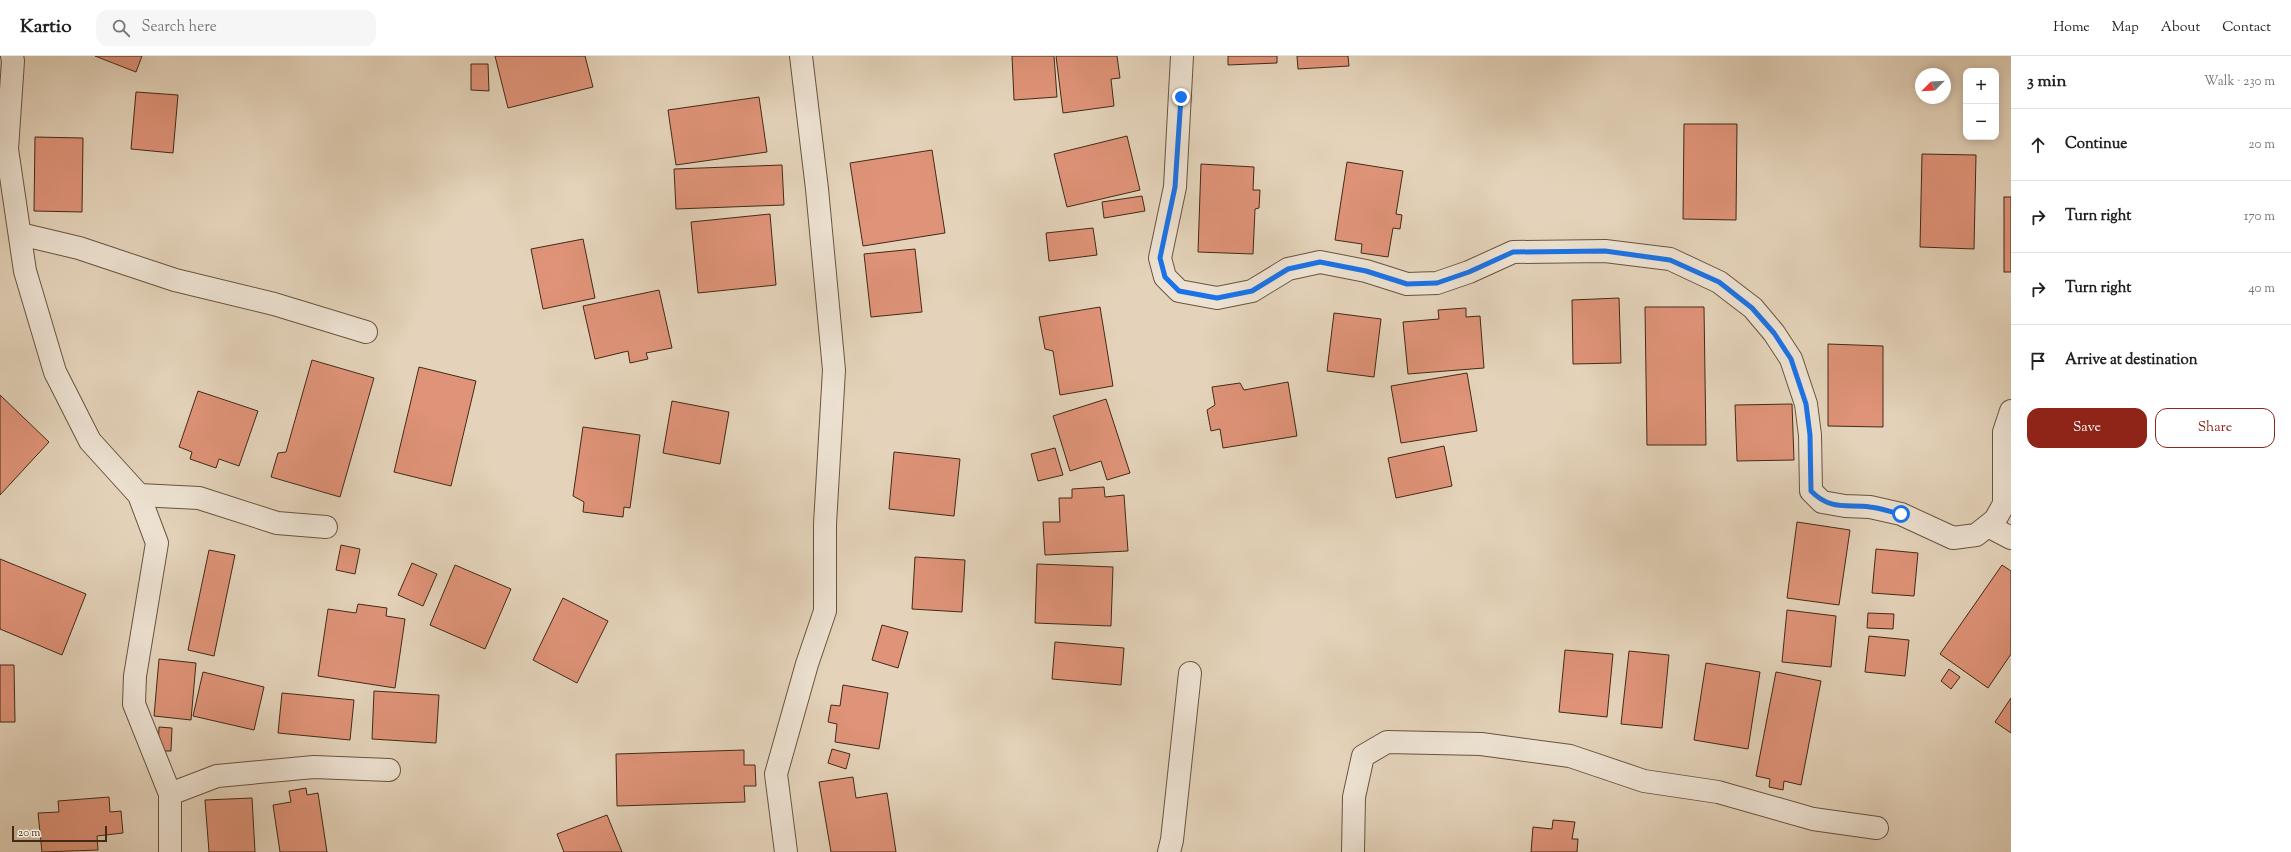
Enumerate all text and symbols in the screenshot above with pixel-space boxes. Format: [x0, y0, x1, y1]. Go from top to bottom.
search box [96, 10, 376, 46]
text: Kartio [20, 14, 72, 41]
icon: search [110, 17, 132, 39]
text: Search here [142, 17, 217, 38]
text: Home [2053, 18, 2090, 38]
text: Map [2112, 18, 2139, 38]
text: About [2161, 18, 2200, 38]
text: Contact [2222, 18, 2271, 38]
north arrow [1915, 68, 1951, 104]
map controls [1963, 68, 1999, 140]
button: + [1963, 68, 1999, 104]
text: 3 min [2027, 70, 2066, 94]
text: Walk · 230 m [2204, 73, 2275, 91]
route end [1172, 88, 1190, 106]
button: − [1963, 104, 1999, 140]
icon: ahead [2027, 134, 2049, 156]
text: Continue [2065, 134, 2127, 155]
text: 20 m [2249, 136, 2275, 154]
icon: right [2027, 206, 2049, 228]
text: Turn right [2065, 206, 2131, 227]
text: 170 m [2244, 208, 2275, 226]
icon: right [2027, 278, 2049, 300]
text: Turn right [2065, 278, 2131, 299]
text: 40 m [2248, 280, 2275, 298]
icon: arrive [2027, 350, 2049, 372]
text: Arrive at destination [2065, 350, 2198, 371]
button: Save [2027, 408, 2147, 448]
button: Share [2155, 408, 2275, 448]
route start [1892, 505, 1910, 523]
scale bar [12, 824, 107, 843]
text: 20 m [18, 825, 40, 841]

